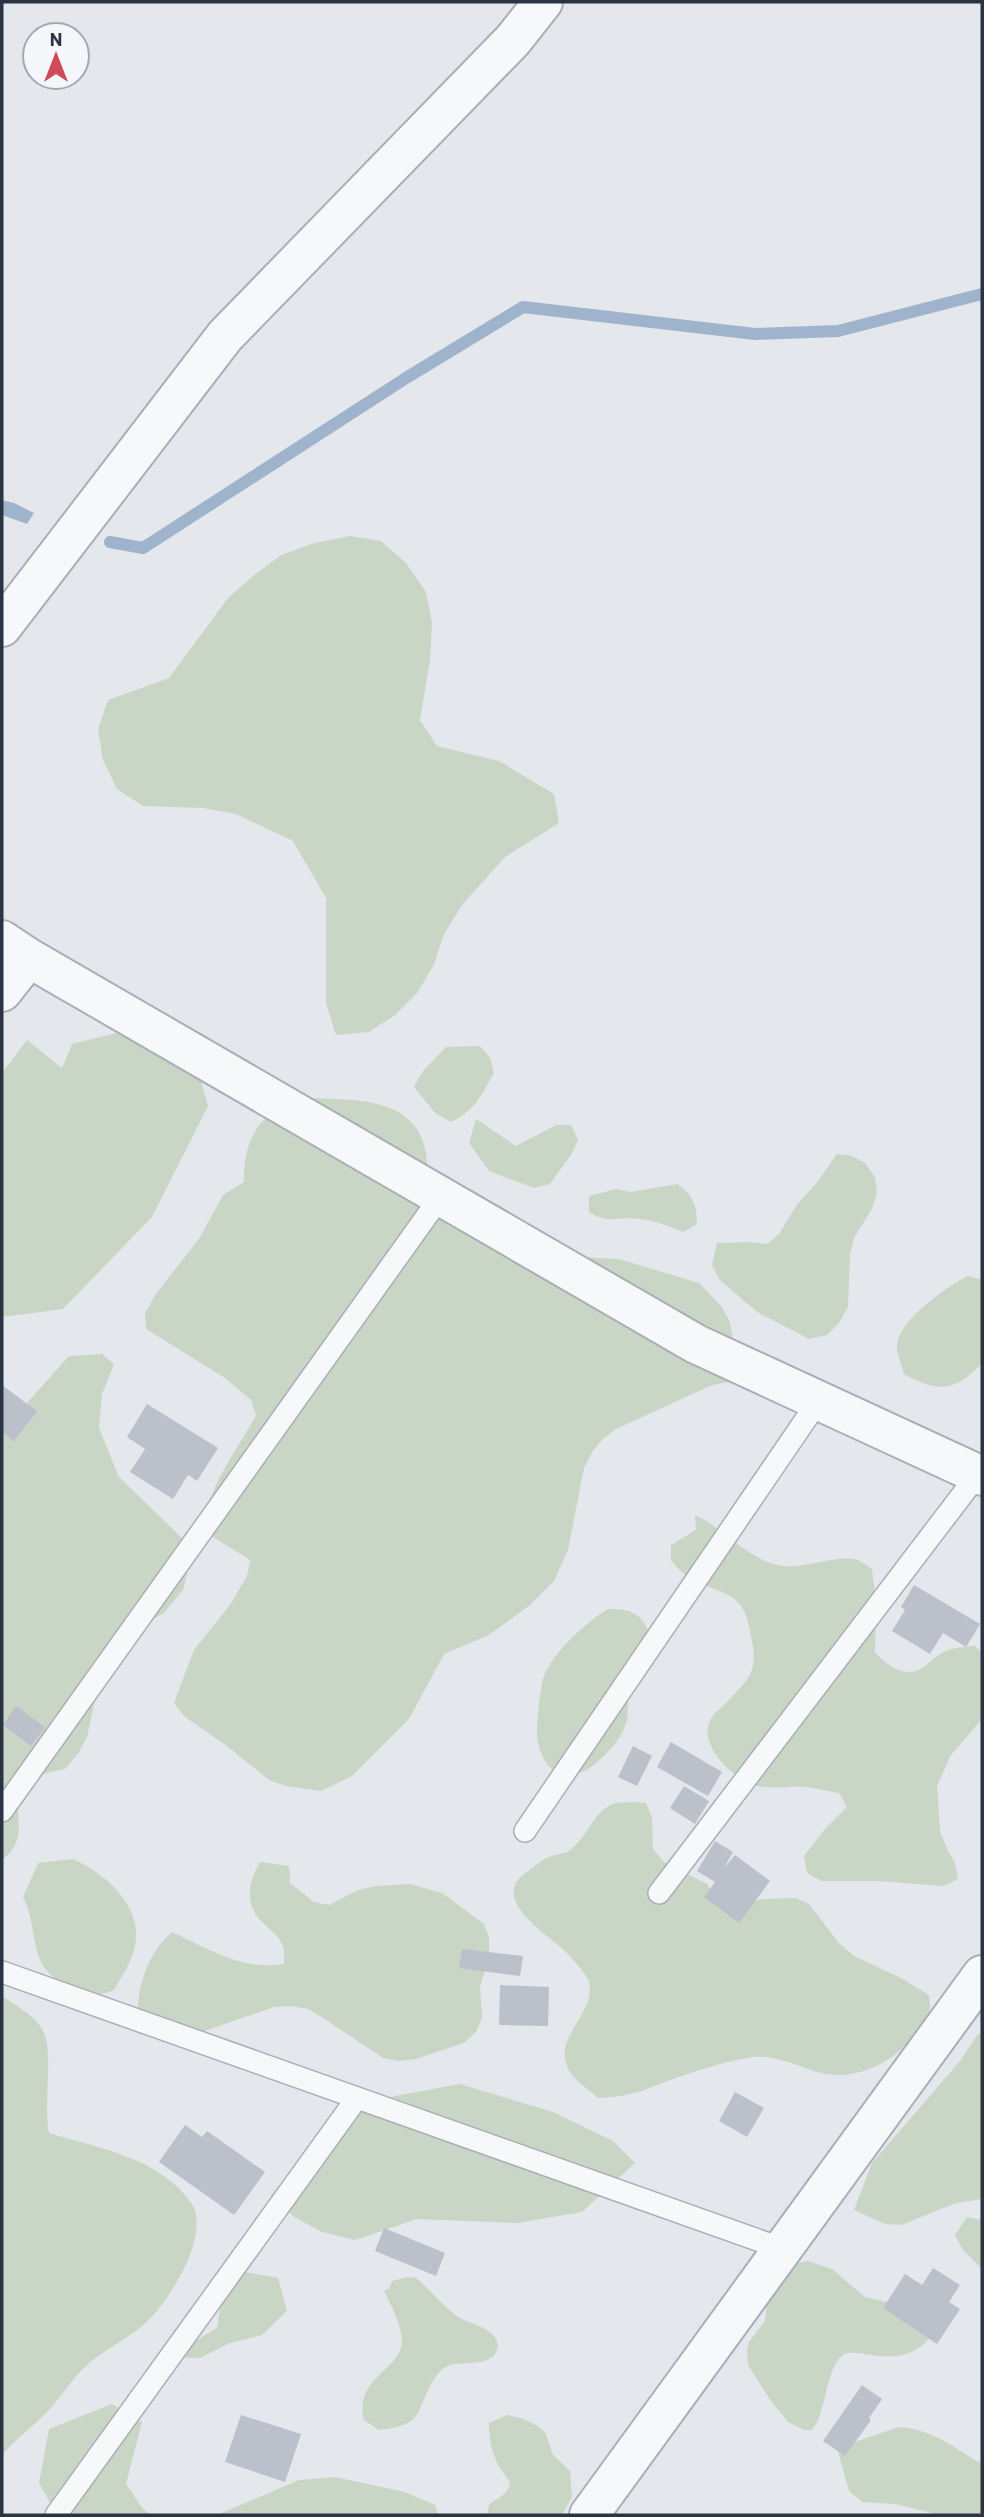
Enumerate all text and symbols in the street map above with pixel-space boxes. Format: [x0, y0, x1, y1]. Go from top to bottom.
north arrow [21, 21, 91, 91]
text: N [50, 27, 62, 50]

